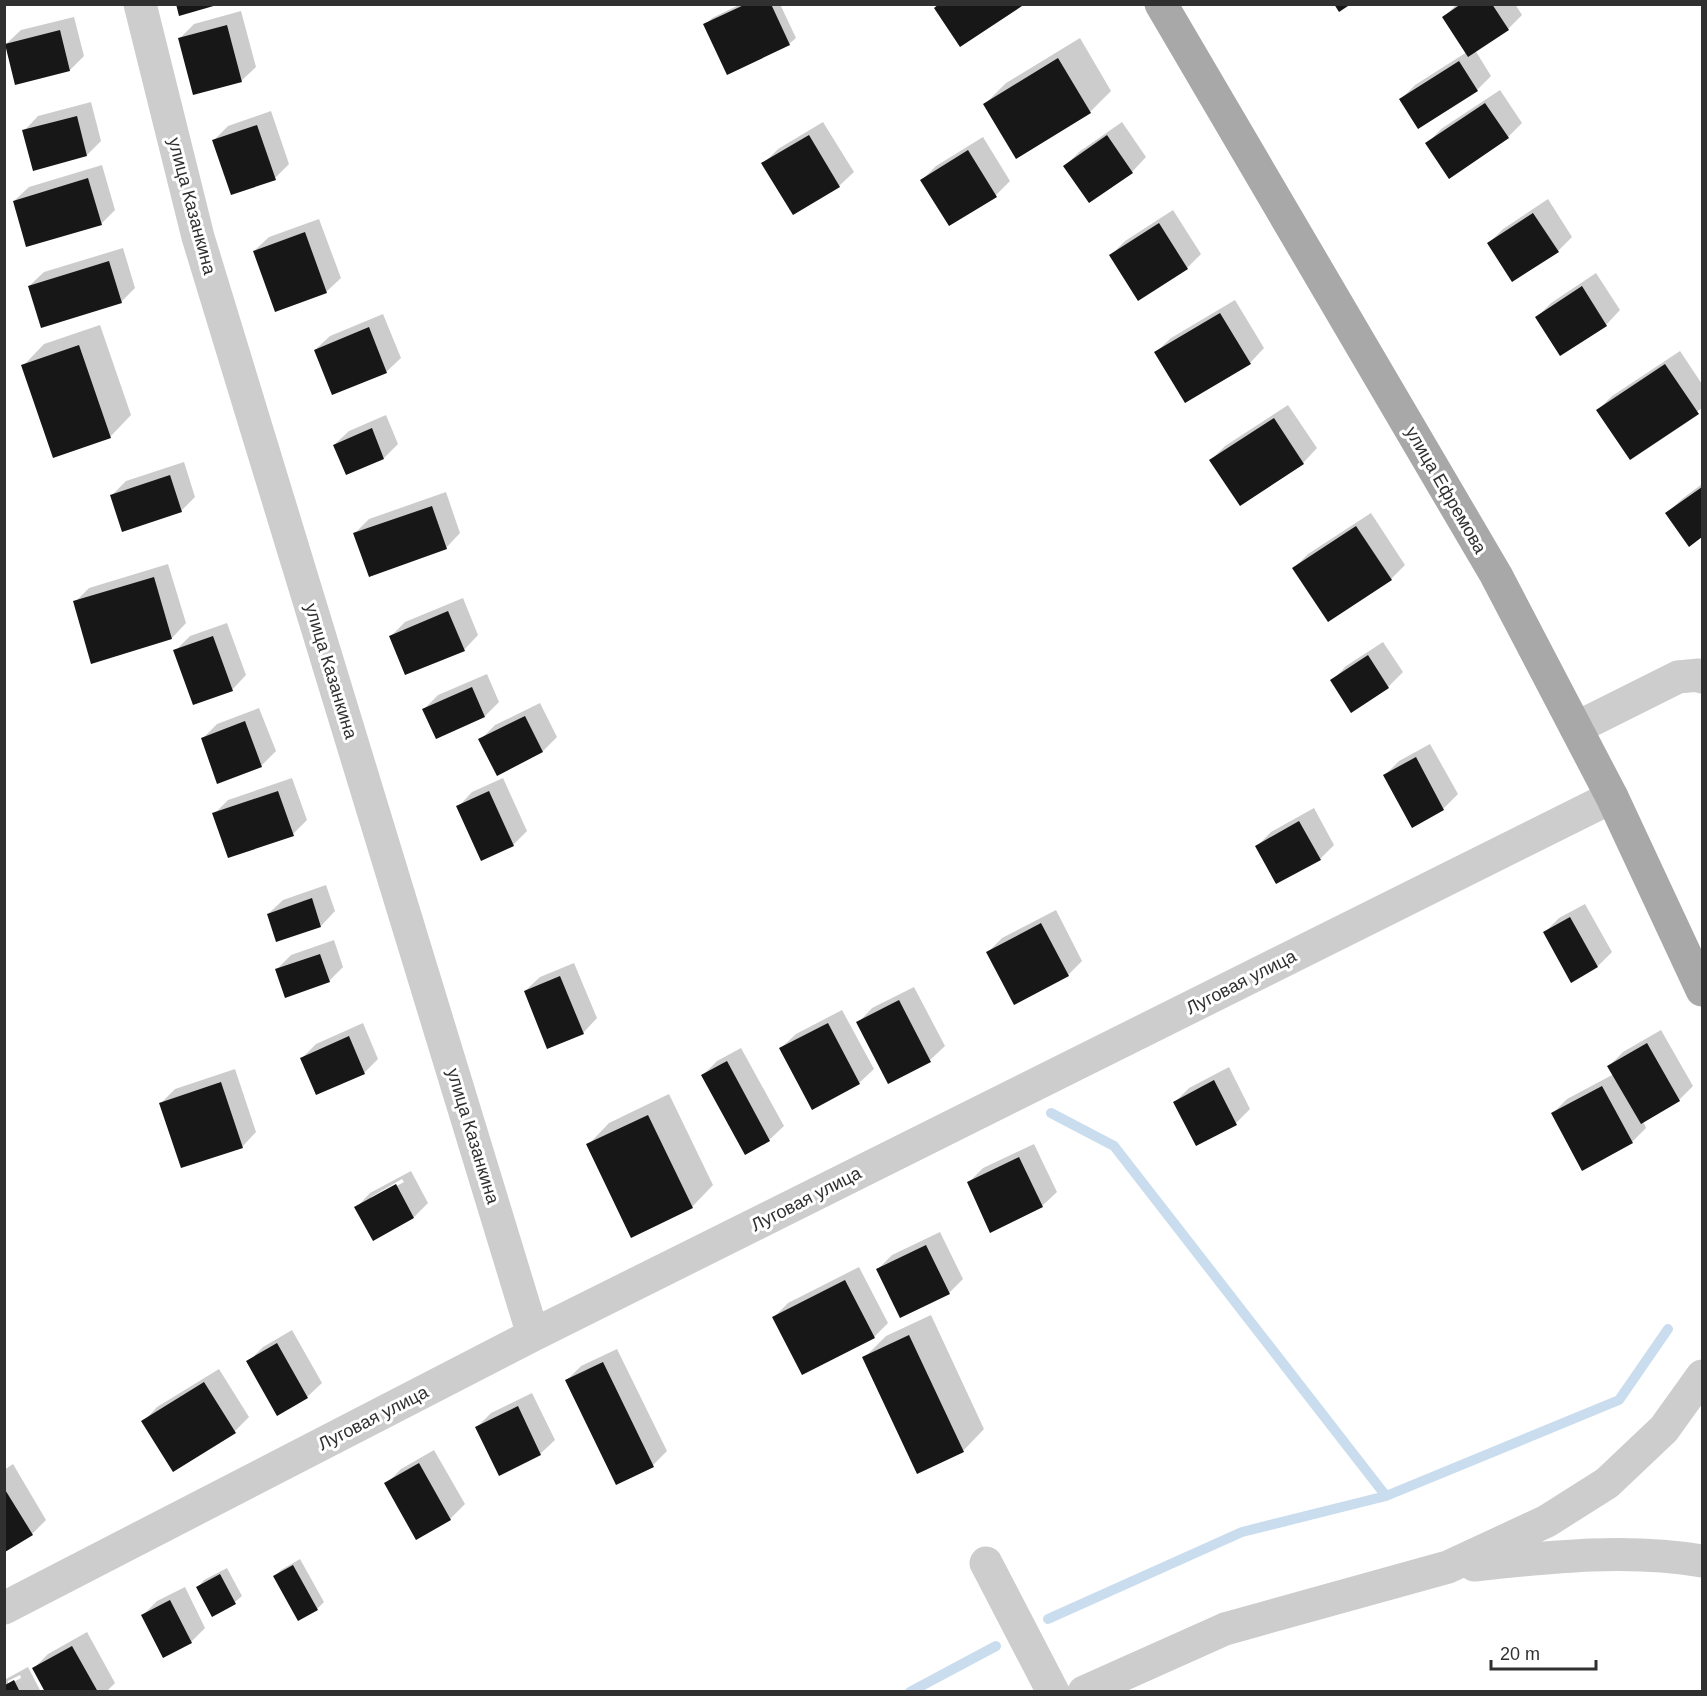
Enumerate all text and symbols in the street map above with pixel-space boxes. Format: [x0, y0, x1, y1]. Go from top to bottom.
street label: улица Казанкина [164, 135, 220, 278]
street label: улица Ефремова [1402, 423, 1491, 558]
street label: улица Казанкина [301, 601, 361, 742]
street label: Луговая улица [1183, 945, 1300, 1018]
street label: улица Казанкина [443, 1066, 503, 1207]
street label: Луговая улица [748, 1162, 865, 1235]
street label: Луговая улица [315, 1381, 432, 1454]
scale bar [1491, 1633, 1596, 1671]
text: 20 m [1500, 1644, 1540, 1664]

